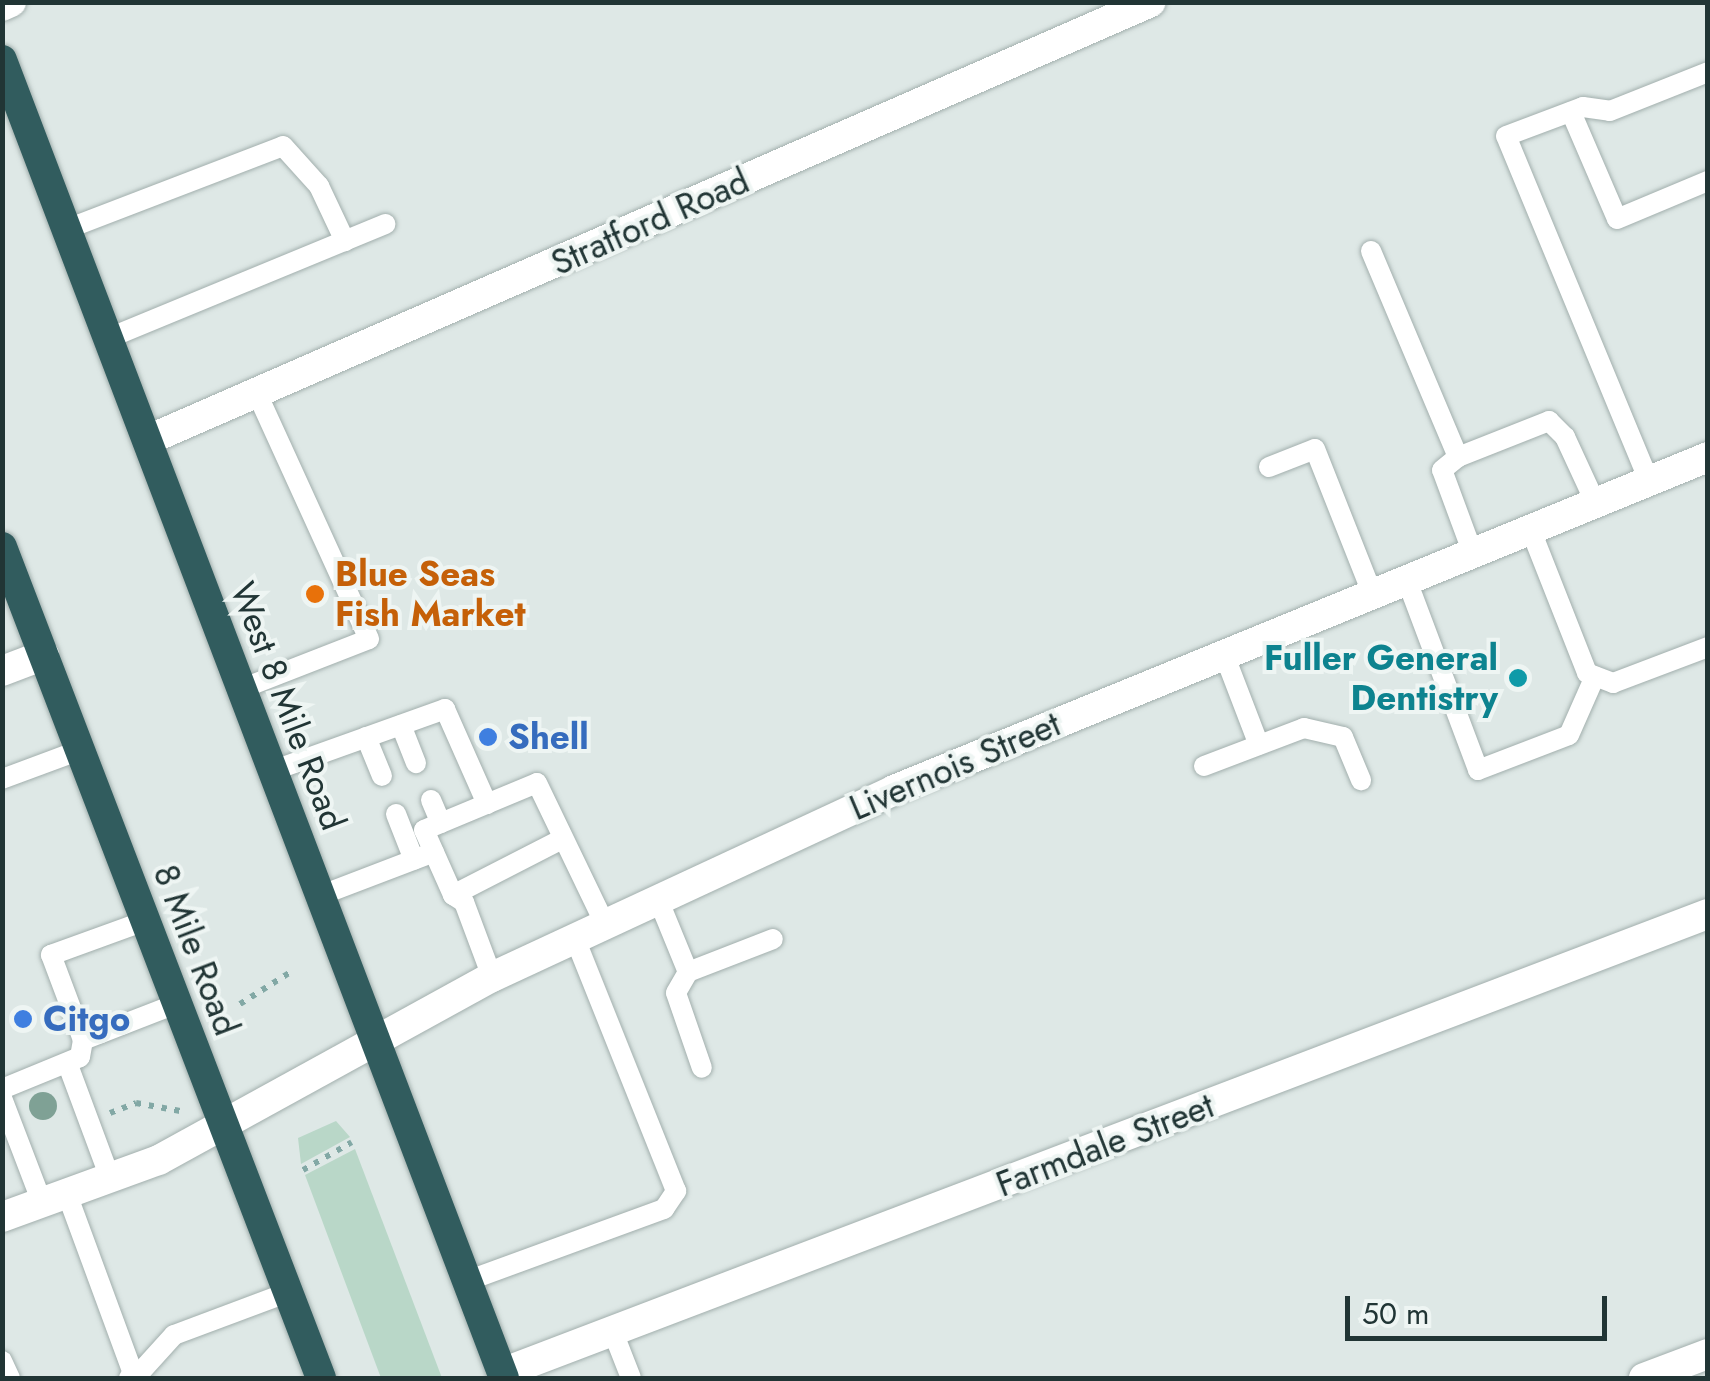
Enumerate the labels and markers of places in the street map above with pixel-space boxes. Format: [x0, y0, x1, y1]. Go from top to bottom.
place label: Blue Seas Fish Market [335, 553, 526, 635]
marker: Blue Seas Fish Market [304, 583, 326, 605]
place label: Fuller General Dentistry [1264, 637, 1498, 719]
marker: Fuller General Dentistry [1507, 667, 1529, 689]
place label: Shell [508, 716, 589, 758]
marker: Shell [477, 726, 499, 748]
place label: Citgo [43, 998, 130, 1040]
marker: Citgo [12, 1008, 34, 1030]

